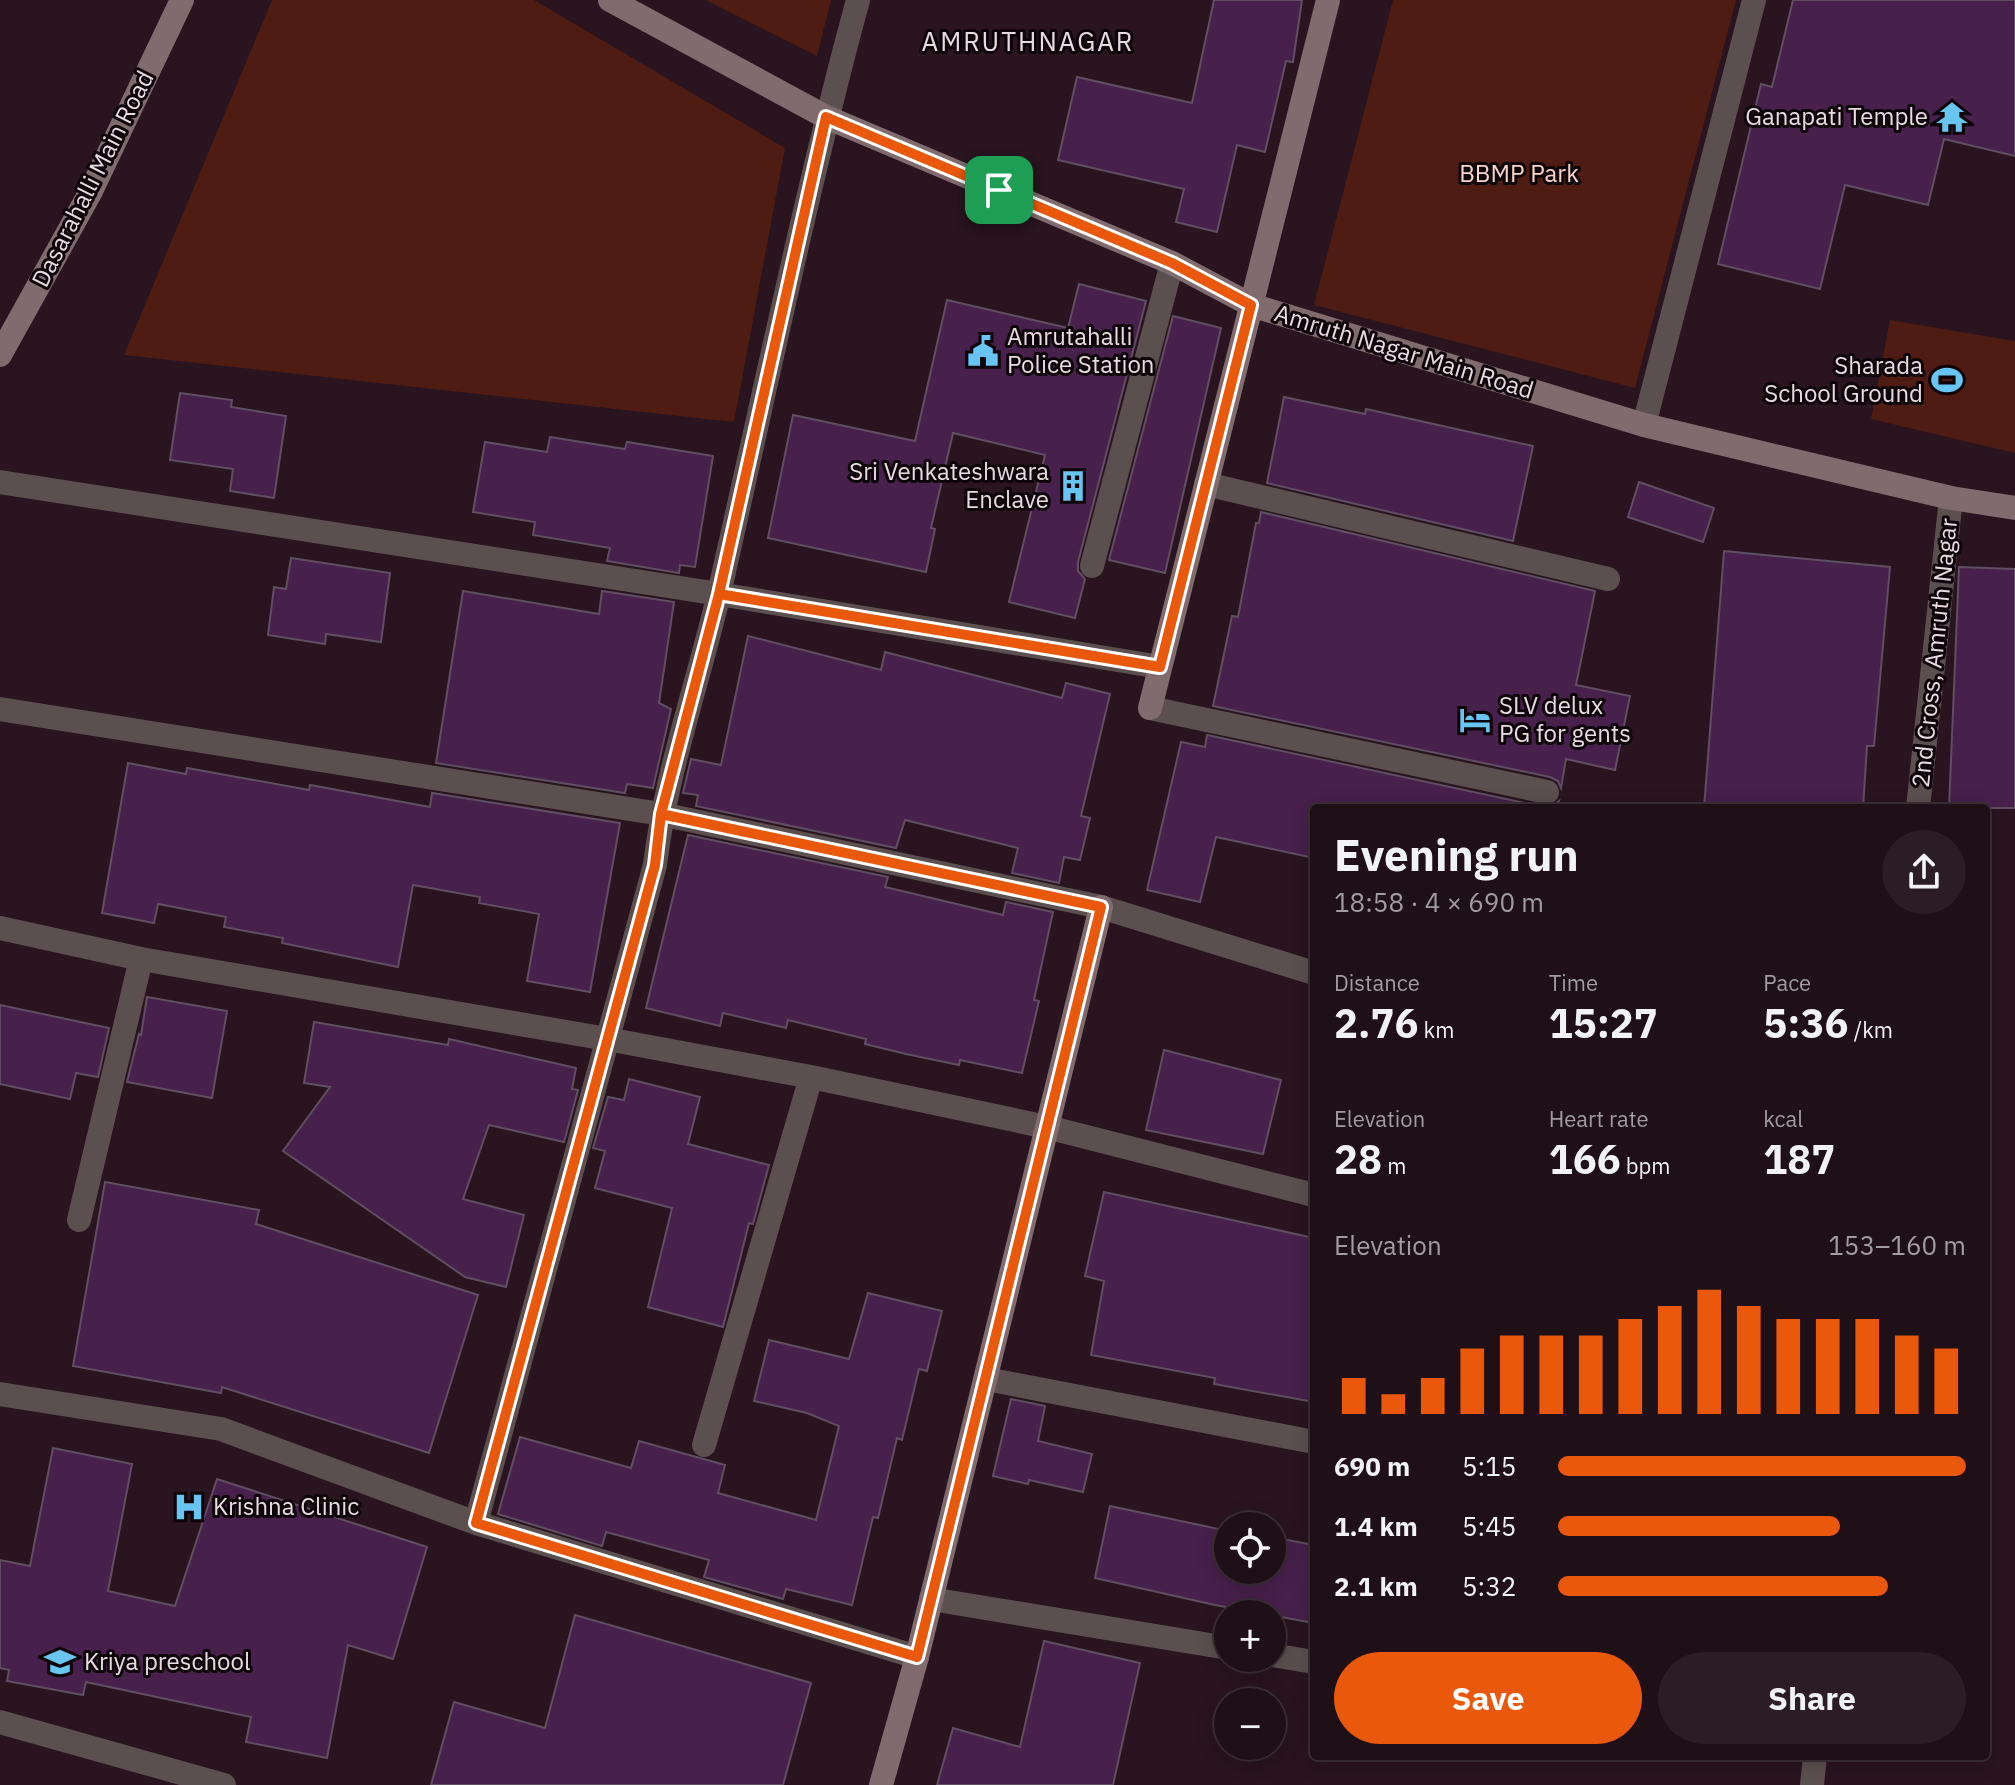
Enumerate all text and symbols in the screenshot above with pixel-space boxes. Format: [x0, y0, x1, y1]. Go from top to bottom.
district label: AMRUTHNAGAR [921, 24, 1135, 58]
street label: Dasarahalli Main Road [24, 65, 161, 292]
place label: Ganapati Temple [1745, 100, 1928, 132]
temple icon: Ganapati Temple [1935, 100, 1969, 134]
pin [965, 156, 1033, 224]
park label: BBMP Park [1459, 157, 1579, 189]
icon: arrive [977, 168, 1021, 212]
street label: Amruth Nagar Main Road [1271, 296, 1538, 406]
place label: Amrutahalli Police Station [1007, 320, 1154, 380]
public building icon: Amrutahalli Police Station [966, 334, 1000, 368]
place label: Sharada School Ground [1764, 349, 1923, 409]
sports icon: Sharada School Ground [1930, 363, 1964, 397]
place label: Sri Venkateshwara Enclave [849, 455, 1049, 515]
building icon: Sri Venkateshwara Enclave [1056, 469, 1090, 503]
street label: 2nd Cross, Amruth Nagar [1904, 517, 1964, 789]
place label: SLV delux PG for gents [1499, 689, 1631, 749]
hotel icon: SLV delux PG for gents [1458, 703, 1492, 737]
text: Evening run [1334, 826, 1579, 883]
button: share [1882, 830, 1966, 914]
text: 18:58 · 4 × 690 m [1334, 885, 1544, 919]
text: Distance [1334, 968, 1420, 997]
text: Time [1549, 968, 1598, 997]
text: Pace [1763, 968, 1811, 997]
text: 2.76 [1334, 997, 1418, 1049]
text: 15:27 [1549, 997, 1658, 1049]
text: 5:36 [1763, 997, 1849, 1049]
text: km [1418, 1015, 1454, 1044]
text: /km [1849, 1015, 1893, 1044]
text: Elevation [1334, 1104, 1425, 1133]
text: Heart rate [1549, 1104, 1649, 1133]
text: kcal [1763, 1104, 1803, 1133]
text: 28 [1334, 1133, 1382, 1185]
text: 166 [1549, 1133, 1621, 1185]
text: 187 [1763, 1133, 1835, 1185]
text: m [1382, 1151, 1406, 1180]
text: bpm [1621, 1151, 1671, 1180]
text: Elevation [1334, 1228, 1442, 1262]
text: 153–160 m [1828, 1228, 1966, 1262]
text: 690 m [1334, 1449, 1410, 1483]
text: 5:15 [1462, 1449, 1516, 1483]
hospital icon: Krishna Clinic [172, 1490, 206, 1524]
place label: Krishna Clinic [213, 1490, 359, 1522]
text: 1.4 km [1334, 1509, 1418, 1543]
text: 5:45 [1462, 1509, 1516, 1543]
map controls [1214, 1512, 1286, 1760]
button: locate [1214, 1512, 1286, 1584]
text: 2.1 km [1334, 1569, 1418, 1603]
text: 5:32 [1462, 1569, 1516, 1603]
button: + [1214, 1600, 1286, 1672]
school or university icon: Kriya preschool [43, 1645, 77, 1679]
place label: Kriya preschool [84, 1645, 251, 1677]
button: Save [1334, 1652, 1642, 1744]
button: Share [1658, 1652, 1966, 1744]
button: − [1214, 1688, 1286, 1760]

